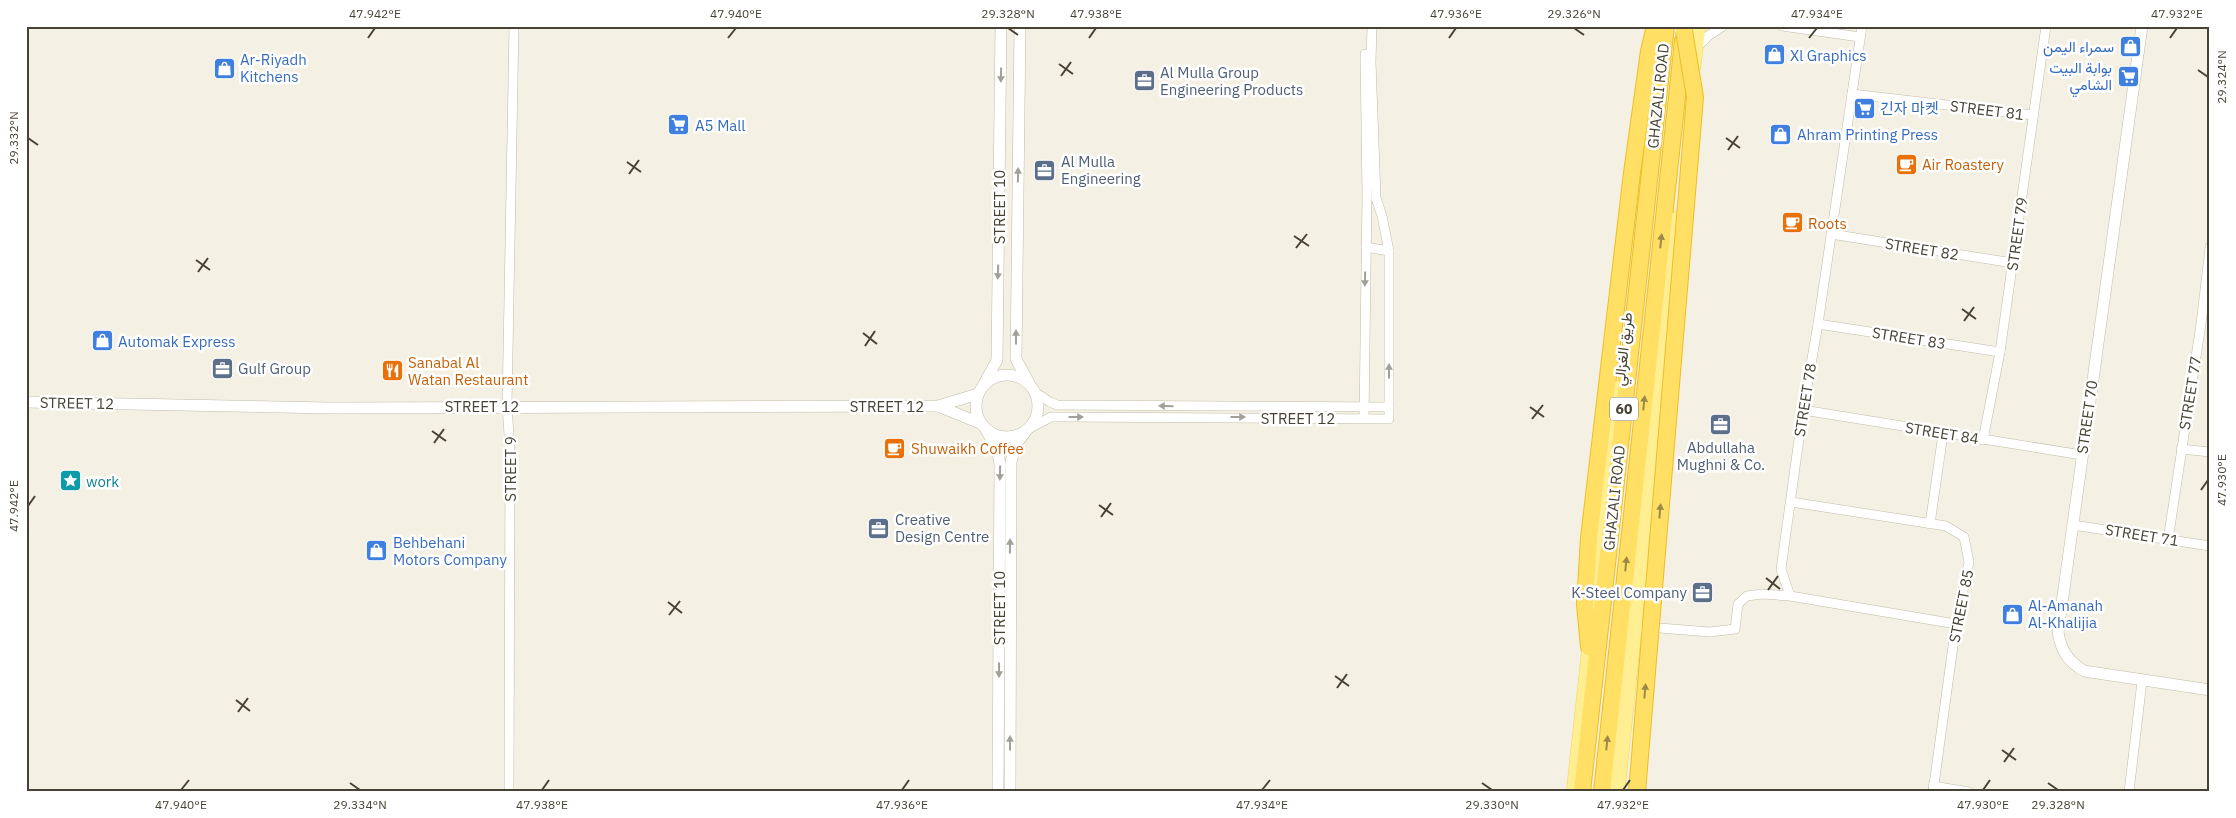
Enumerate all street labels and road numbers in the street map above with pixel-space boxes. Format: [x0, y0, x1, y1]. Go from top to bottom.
street label: GHAZALI ROAD [1643, 43, 1673, 149]
street label: STREET 81 [1949, 96, 2025, 124]
street label: STREET 10 [990, 170, 1009, 244]
street label: STREET 79 [2002, 196, 2032, 272]
street label: STREET 82 [1884, 234, 1960, 264]
street label: طريق الغزالي [1610, 311, 1640, 387]
street label: STREET 83 [1871, 323, 1947, 353]
street label: STREET 77 [2175, 355, 2205, 431]
street label: STREET 78 [1790, 362, 1820, 438]
street label: STREET 70 [2072, 379, 2102, 455]
street label: STREET 12 [40, 393, 114, 413]
street label: STREET 12 [445, 397, 519, 416]
street label: STREET 12 [850, 397, 924, 416]
road number: 60 [1610, 398, 1638, 420]
street label: STREET 12 [1261, 409, 1335, 428]
street label: STREET 84 [1904, 418, 1980, 448]
street label: STREET 9 [501, 436, 520, 502]
street label: GHAZALI ROAD [1599, 445, 1629, 551]
street label: STREET 71 [2104, 520, 2180, 550]
street label: STREET 85 [1945, 568, 1977, 644]
street label: STREET 10 [990, 571, 1009, 645]

